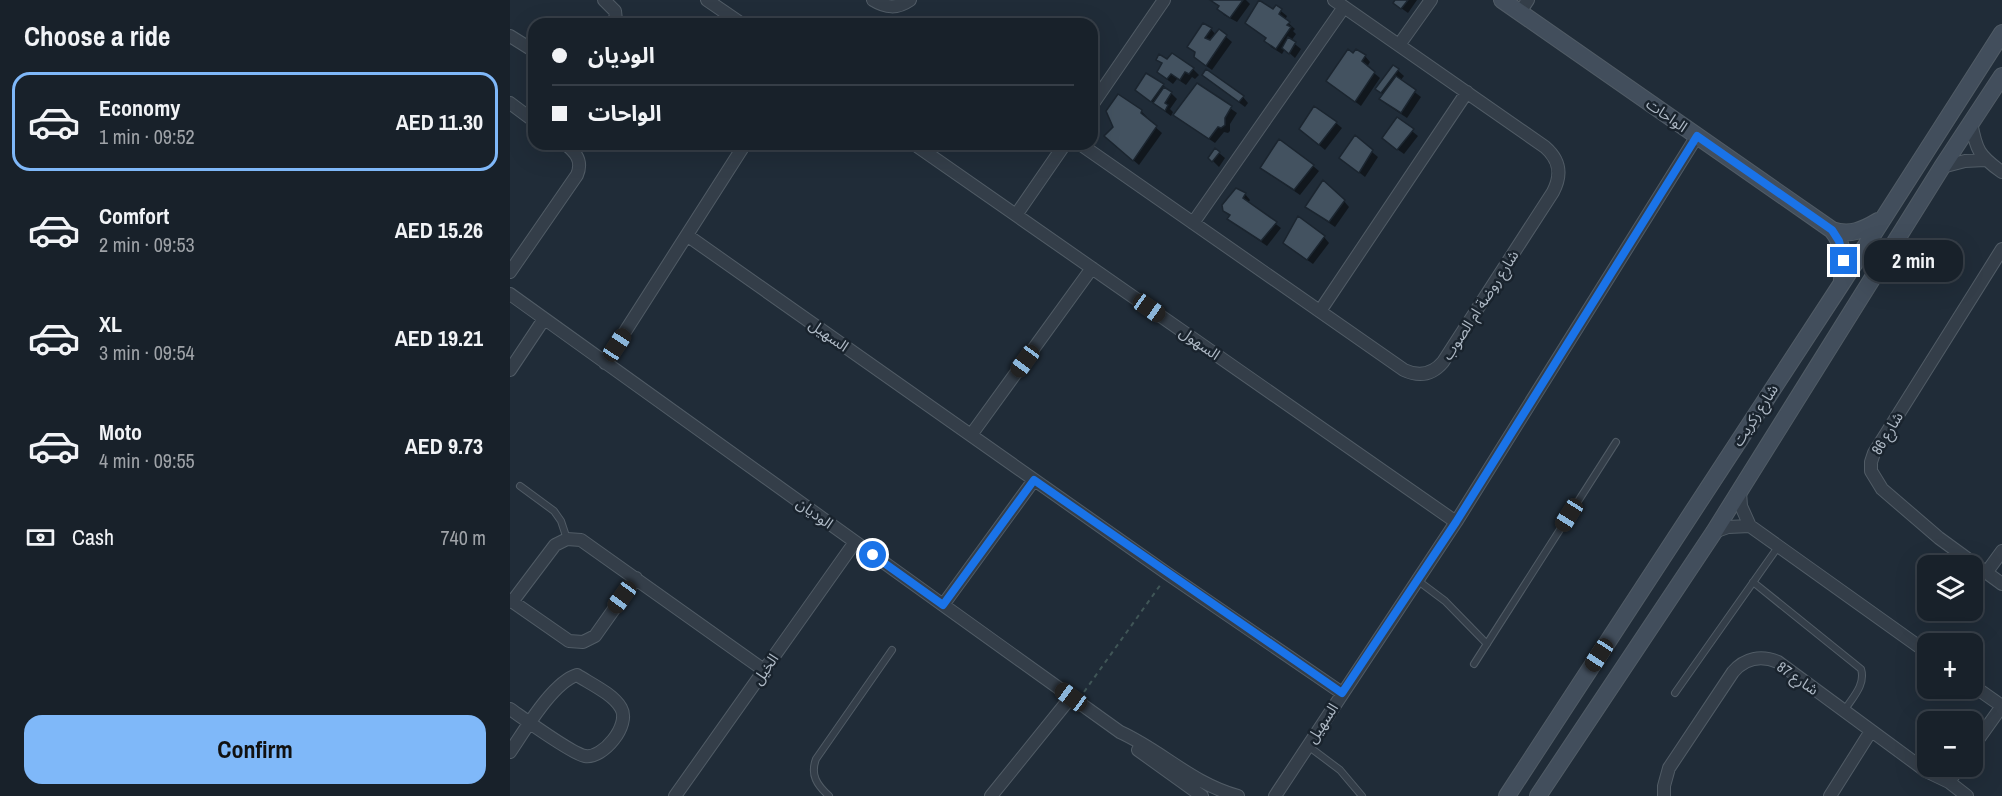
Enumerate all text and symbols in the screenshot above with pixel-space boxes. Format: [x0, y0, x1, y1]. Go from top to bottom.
text: Choose a ride [24, 18, 170, 54]
text: الوديان [588, 40, 655, 70]
text: Economy [99, 93, 180, 123]
street label: الواحات [1642, 93, 1692, 137]
icon: car [27, 95, 81, 149]
text: الواحات [588, 98, 661, 128]
text: AED 11.30 [396, 107, 483, 137]
text: 1 min · 09:52 [99, 123, 195, 150]
text: Comfort [99, 201, 169, 231]
icon: car [27, 203, 81, 257]
text: AED 15.26 [395, 215, 483, 245]
text: 2 min · 09:53 [99, 231, 195, 258]
callout: 2 min [1865, 240, 1964, 282]
street label: شارع روضة ام الصوب [1437, 246, 1525, 365]
route end [1830, 247, 1857, 274]
text: 2 min [1892, 247, 1935, 274]
car [1129, 290, 1169, 326]
text: XL [99, 309, 122, 339]
icon: car [27, 311, 81, 365]
street label: السهيل [805, 314, 853, 356]
street label: السهول [1175, 321, 1225, 365]
text: AED 19.21 [395, 323, 483, 353]
car [600, 325, 634, 365]
text: 3 min · 09:54 [99, 339, 195, 366]
car [1007, 341, 1043, 381]
street label: شارع زكريت [1727, 380, 1785, 451]
street label: شارع 86 [1866, 408, 1910, 459]
text: Moto [99, 417, 142, 447]
icon: car [27, 419, 81, 473]
text: AED 9.73 [405, 431, 483, 461]
text: 4 min · 09:55 [99, 447, 195, 474]
street label: الوديان [792, 493, 838, 533]
car [1552, 495, 1586, 535]
icon: cash [24, 521, 57, 554]
text: Cash [72, 522, 114, 552]
text: 740 m [440, 524, 486, 551]
route start [859, 541, 886, 568]
map controls [1917, 555, 1983, 777]
button: layers [1917, 555, 1983, 621]
car [604, 577, 640, 617]
button: + [1917, 633, 1983, 699]
car [1582, 635, 1616, 675]
street label: الخيل [747, 649, 783, 689]
street label: شارع 87 [1772, 656, 1823, 702]
car [1051, 679, 1091, 715]
street label: السهيل [1301, 699, 1343, 747]
button: − [1917, 711, 1983, 777]
button: Confirm [24, 715, 486, 784]

